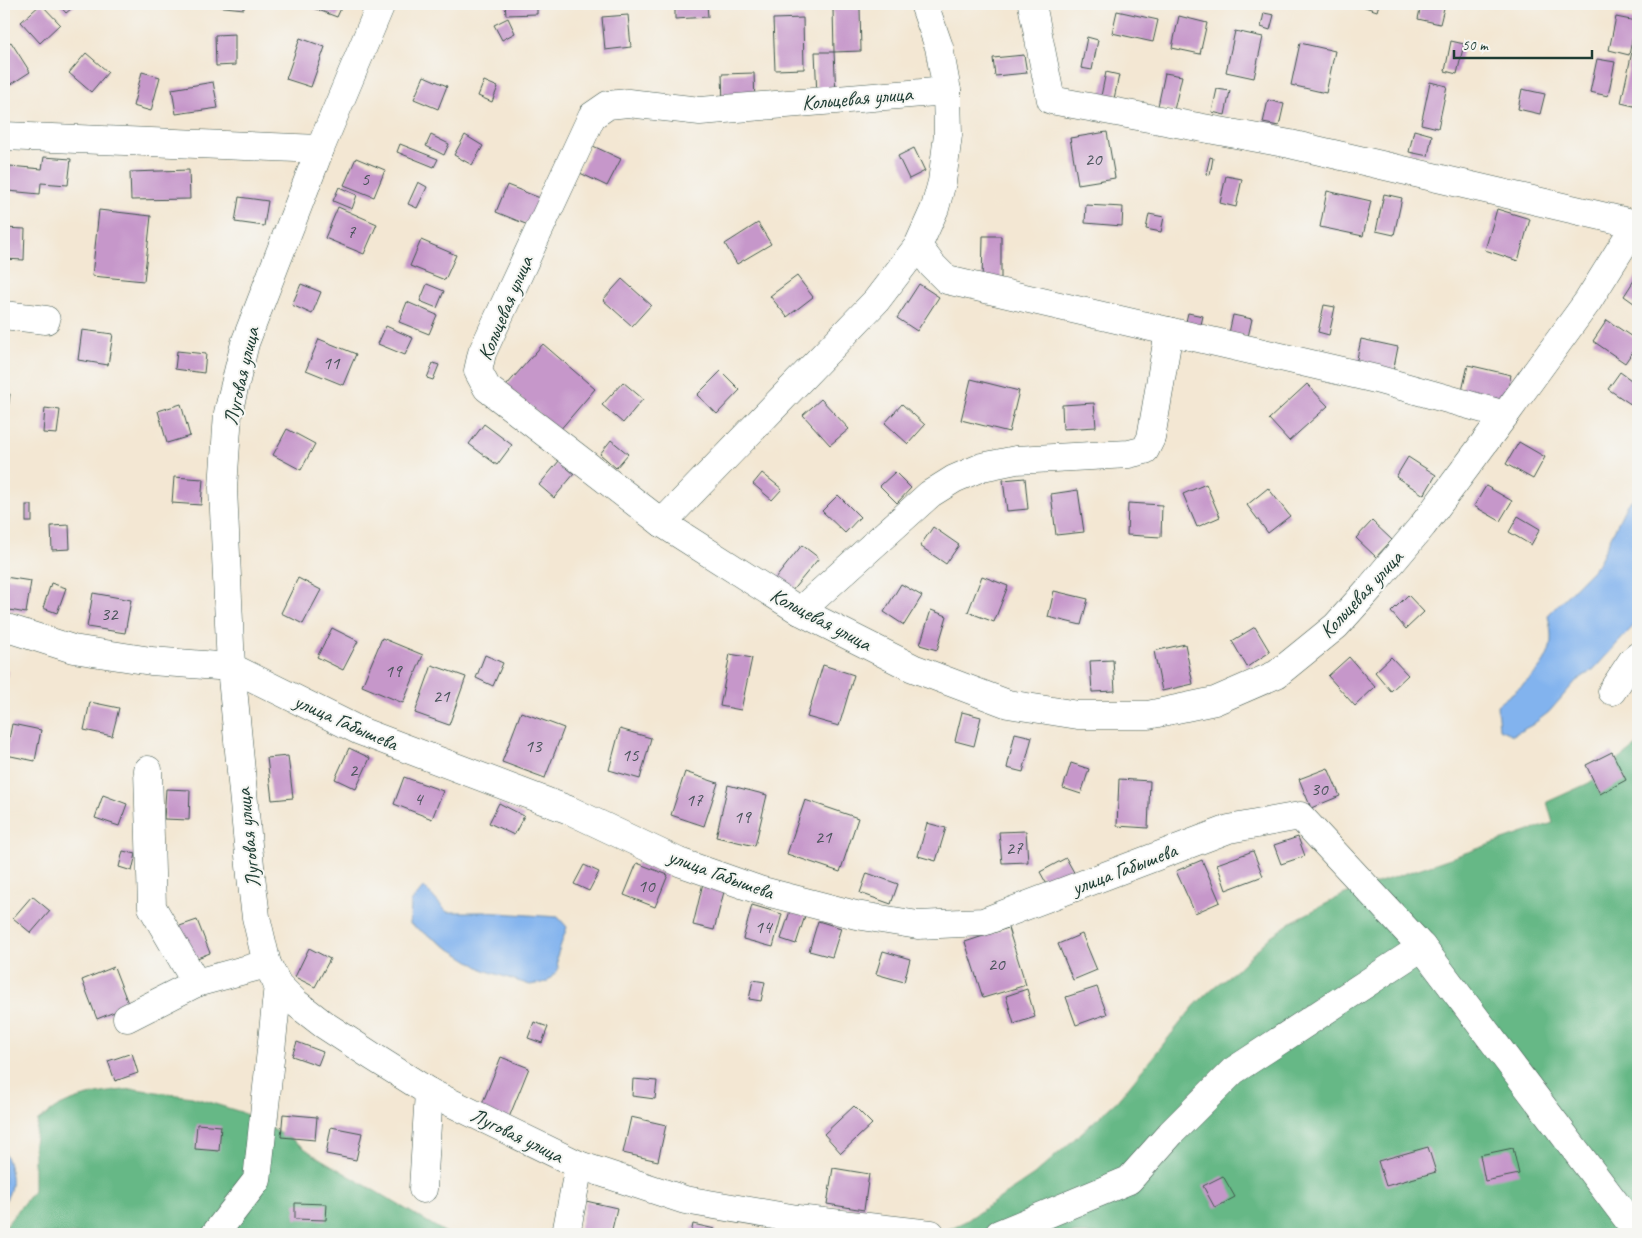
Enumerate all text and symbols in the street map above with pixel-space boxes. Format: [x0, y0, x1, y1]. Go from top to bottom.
scale bar [1454, 28, 1592, 60]
text: 50 m [1462, 36, 1489, 55]
street label: Кольцевая улица [801, 80, 915, 116]
house number: 20 [1084, 147, 1103, 171]
house number: 5 [361, 167, 371, 191]
house number: 7 [347, 220, 357, 244]
street label: Кольцевая улица [471, 250, 539, 364]
street label: Луговая улица [217, 323, 265, 428]
house number: 11 [322, 351, 341, 375]
street label: Кольцевая улица [1314, 543, 1410, 643]
street label: Кольцевая улица [766, 582, 878, 657]
house number: 32 [100, 602, 119, 626]
house number: 19 [384, 659, 403, 683]
house number: 21 [432, 684, 451, 708]
street label: улица Габышева [288, 687, 403, 757]
house number: 13 [524, 734, 543, 758]
house number: 15 [621, 743, 640, 767]
house number: 2 [349, 758, 359, 782]
house number: 30 [1310, 777, 1329, 801]
street label: Луговая улица [230, 785, 266, 889]
house number: 4 [414, 787, 425, 811]
house number: 17 [685, 788, 704, 812]
house number: 19 [733, 805, 752, 829]
house number: 21 [814, 825, 833, 849]
house number: 27 [1005, 836, 1024, 860]
street label: улица Габышева [1066, 837, 1182, 902]
street label: улица Габышева [663, 842, 779, 906]
house number: 10 [637, 874, 656, 898]
house number: 14 [754, 915, 774, 939]
house number: 20 [987, 952, 1006, 976]
street label: Луговая улица [466, 1101, 569, 1169]

